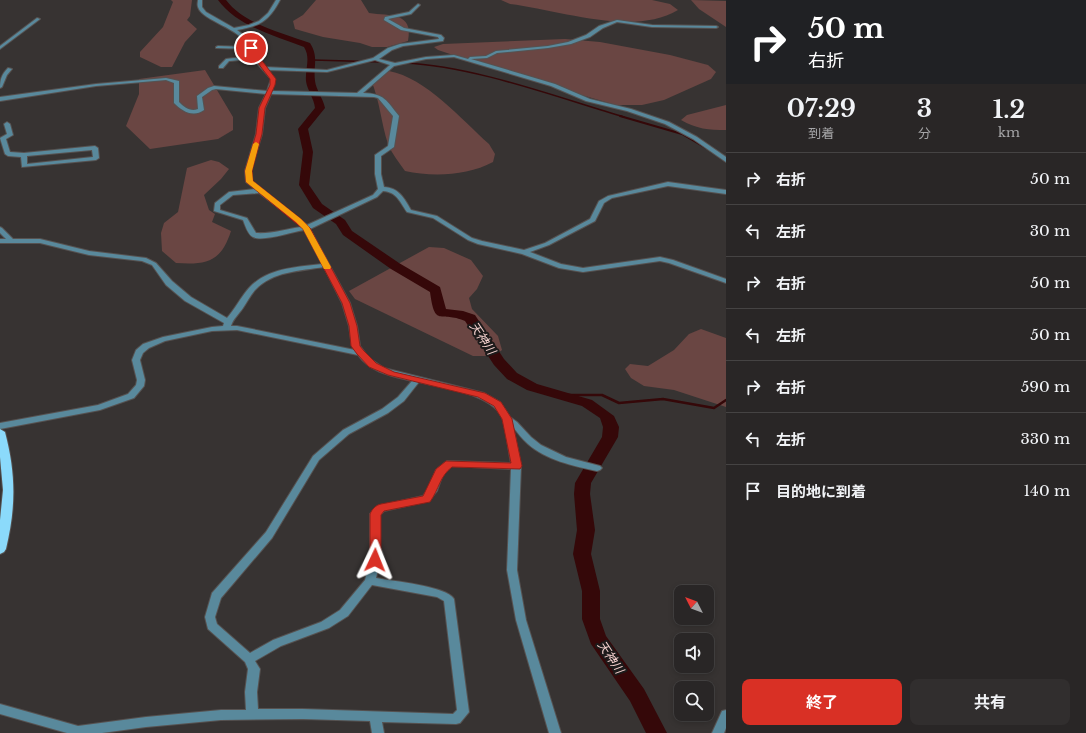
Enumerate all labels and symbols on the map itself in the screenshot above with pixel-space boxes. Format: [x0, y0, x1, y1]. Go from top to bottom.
pin [234, 31, 268, 65]
water label: 天神川 [467, 319, 500, 359]
position arrow [354, 539, 396, 581]
north arrow [674, 585, 714, 625]
water label: 天神川 [595, 638, 628, 678]

